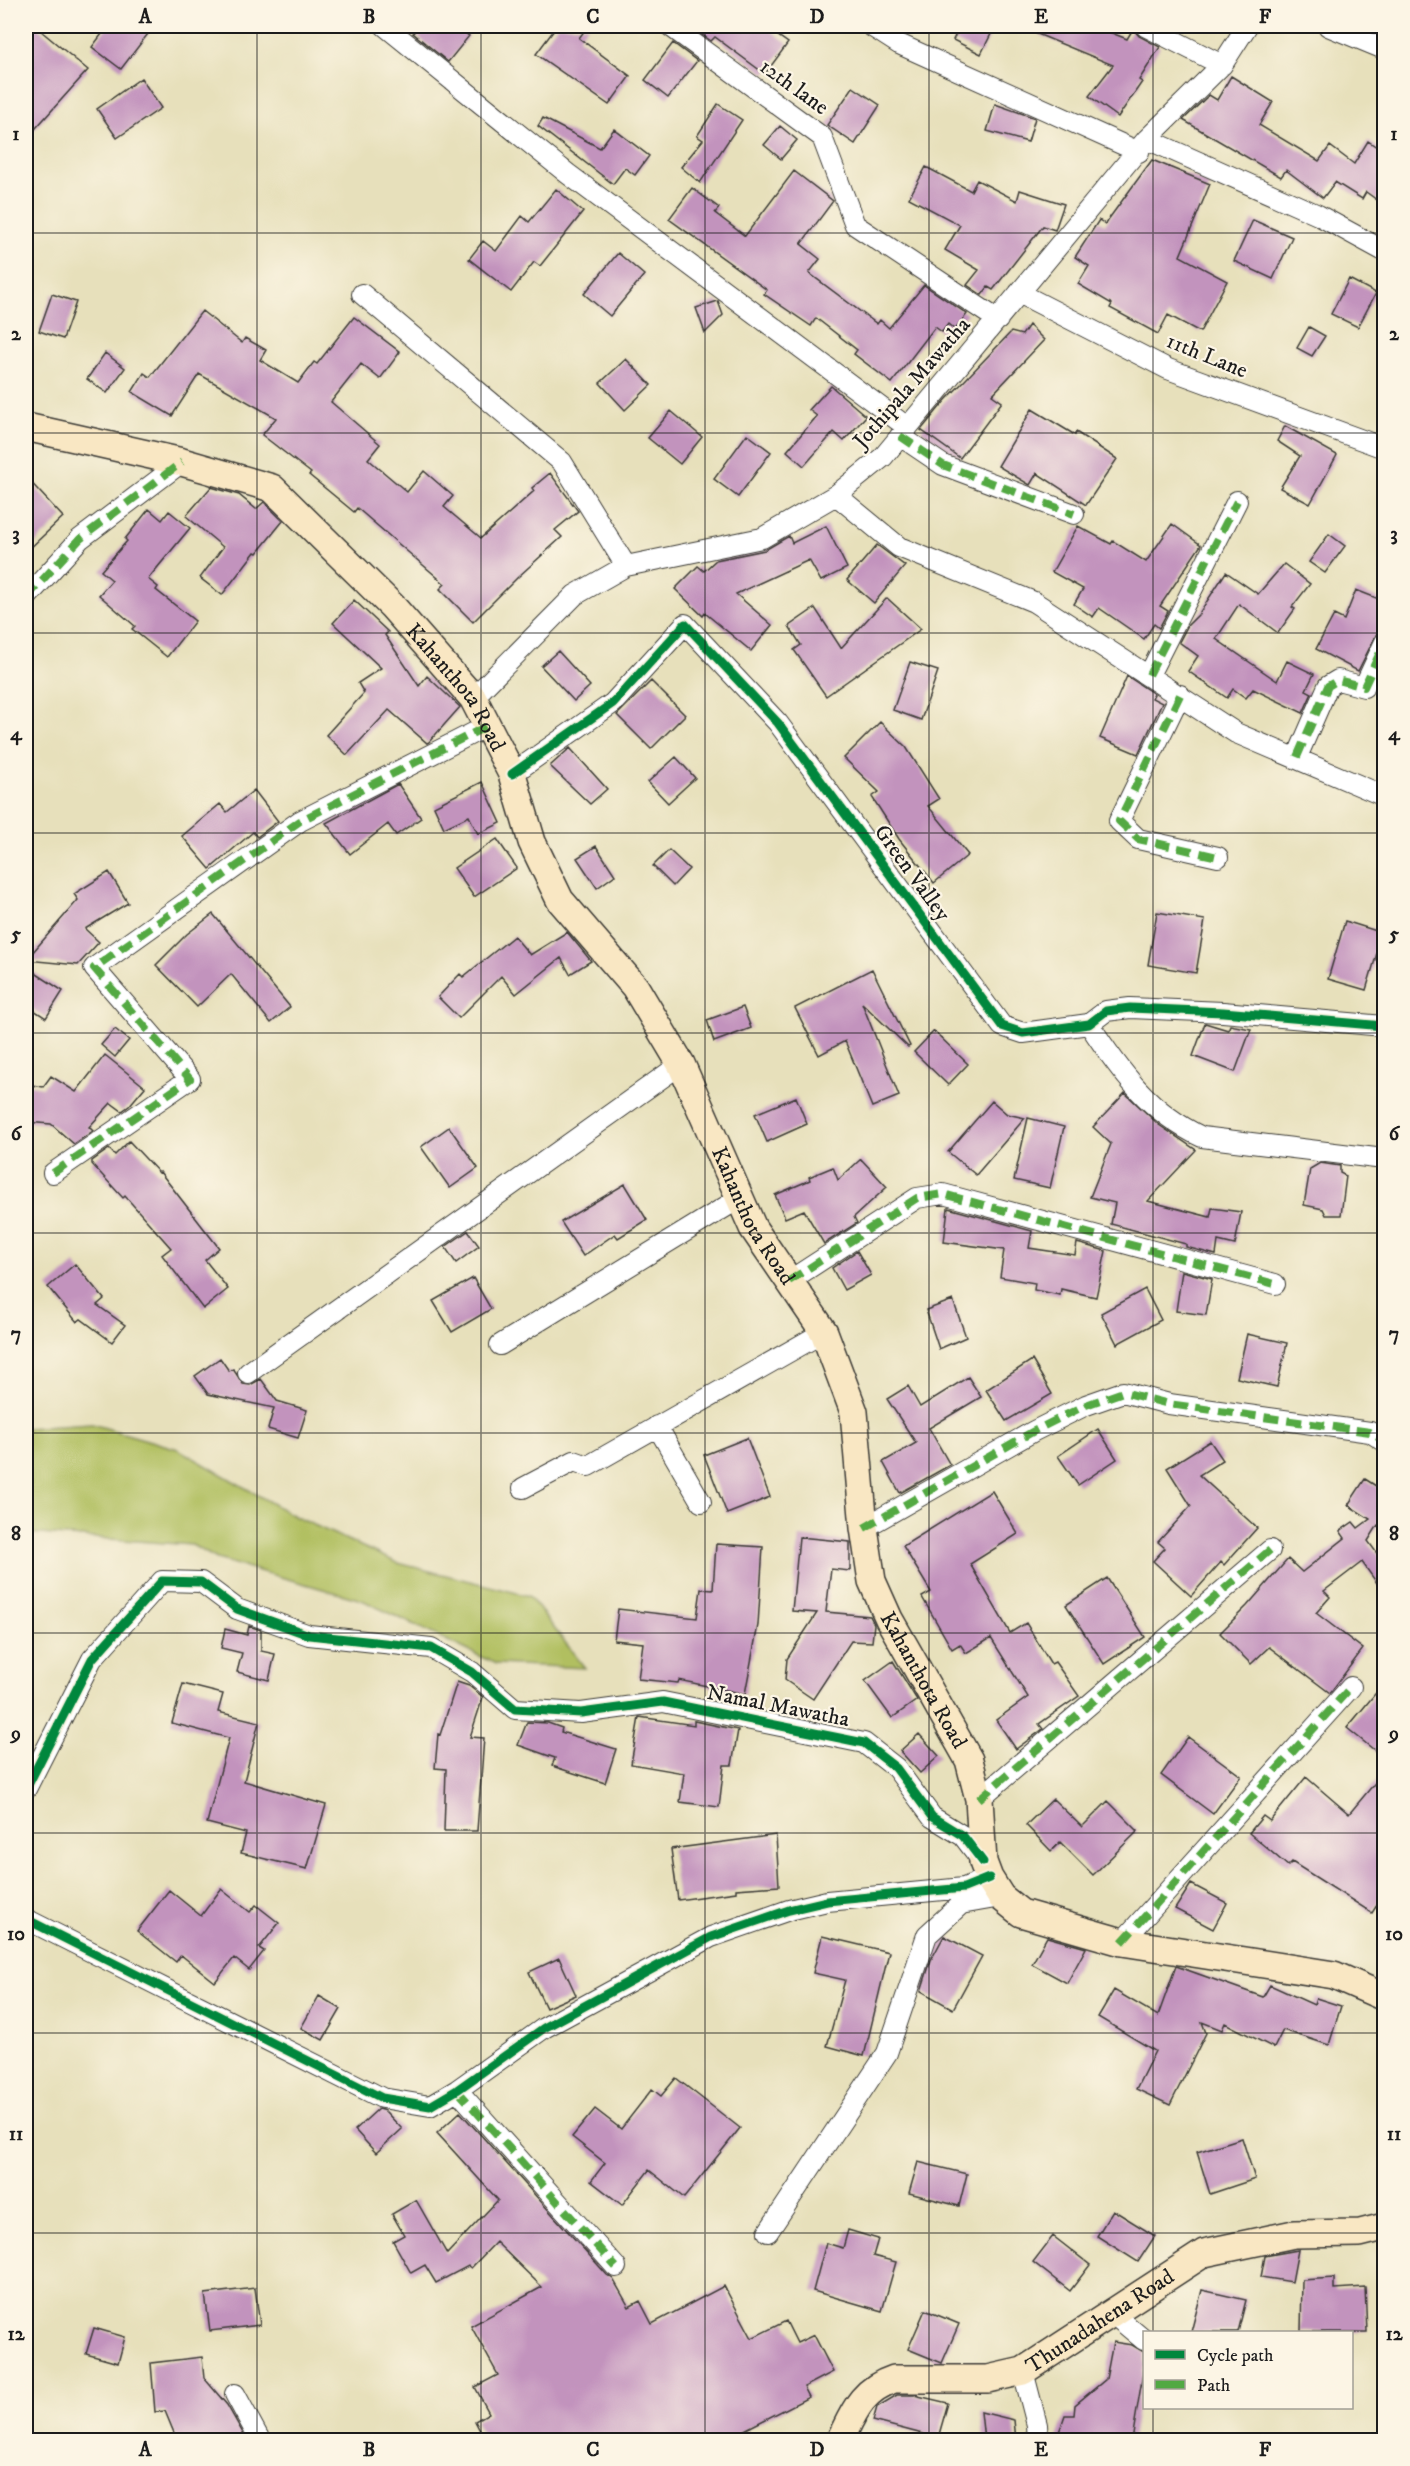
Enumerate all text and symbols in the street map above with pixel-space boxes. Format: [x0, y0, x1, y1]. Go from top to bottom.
text: A [138, 5, 153, 30]
text: B [363, 5, 375, 30]
text: C [586, 5, 600, 30]
text: D [810, 5, 825, 30]
text: E [1034, 5, 1048, 30]
text: F [1259, 5, 1272, 30]
street label: 12th lane [754, 53, 834, 121]
text: 1 [12, 122, 20, 147]
text: 1 [1390, 122, 1398, 147]
street label: Jothipala Mawatha [846, 311, 977, 456]
text: 2 [11, 322, 22, 347]
text: 2 [1389, 322, 1400, 347]
street label: 11th Lane [1162, 328, 1252, 384]
text: 3 [12, 522, 20, 547]
text: 3 [1390, 522, 1398, 547]
street label: Kahanthota Road [400, 618, 512, 756]
text: 4 [10, 722, 23, 747]
text: 4 [1388, 722, 1401, 747]
street label: Green Valley [868, 820, 956, 927]
text: 5 [10, 922, 21, 947]
text: 5 [1388, 922, 1399, 947]
text: 6 [11, 1122, 23, 1147]
text: 6 [1389, 1122, 1401, 1147]
street label: Kahanthota Road [706, 1143, 801, 1290]
text: 7 [11, 1322, 21, 1347]
text: 7 [1389, 1322, 1399, 1347]
text: 8 [11, 1522, 21, 1547]
text: 8 [1389, 1522, 1399, 1547]
street label: Kahanthota Road [874, 1607, 973, 1753]
street label: Namal Mawatha [704, 1679, 852, 1733]
text: 9 [9, 1722, 21, 1747]
text: 9 [1387, 1722, 1399, 1747]
text: 10 [7, 1922, 25, 1947]
text: 10 [1385, 1922, 1403, 1947]
text: 11 [9, 2122, 23, 2147]
text: 11 [1387, 2122, 1401, 2147]
street label: Thunadahena Road [1021, 2263, 1179, 2379]
text: 12 [7, 2322, 26, 2347]
text: 12 [1385, 2322, 1404, 2347]
legend [1143, 2331, 1353, 2409]
text: Cycle path [1197, 2345, 1274, 2367]
text: Path [1197, 2375, 1231, 2397]
text: A [138, 2438, 153, 2463]
text: B [363, 2438, 375, 2463]
text: C [586, 2438, 600, 2463]
text: D [810, 2438, 825, 2463]
text: E [1034, 2438, 1048, 2463]
text: F [1259, 2438, 1272, 2463]

